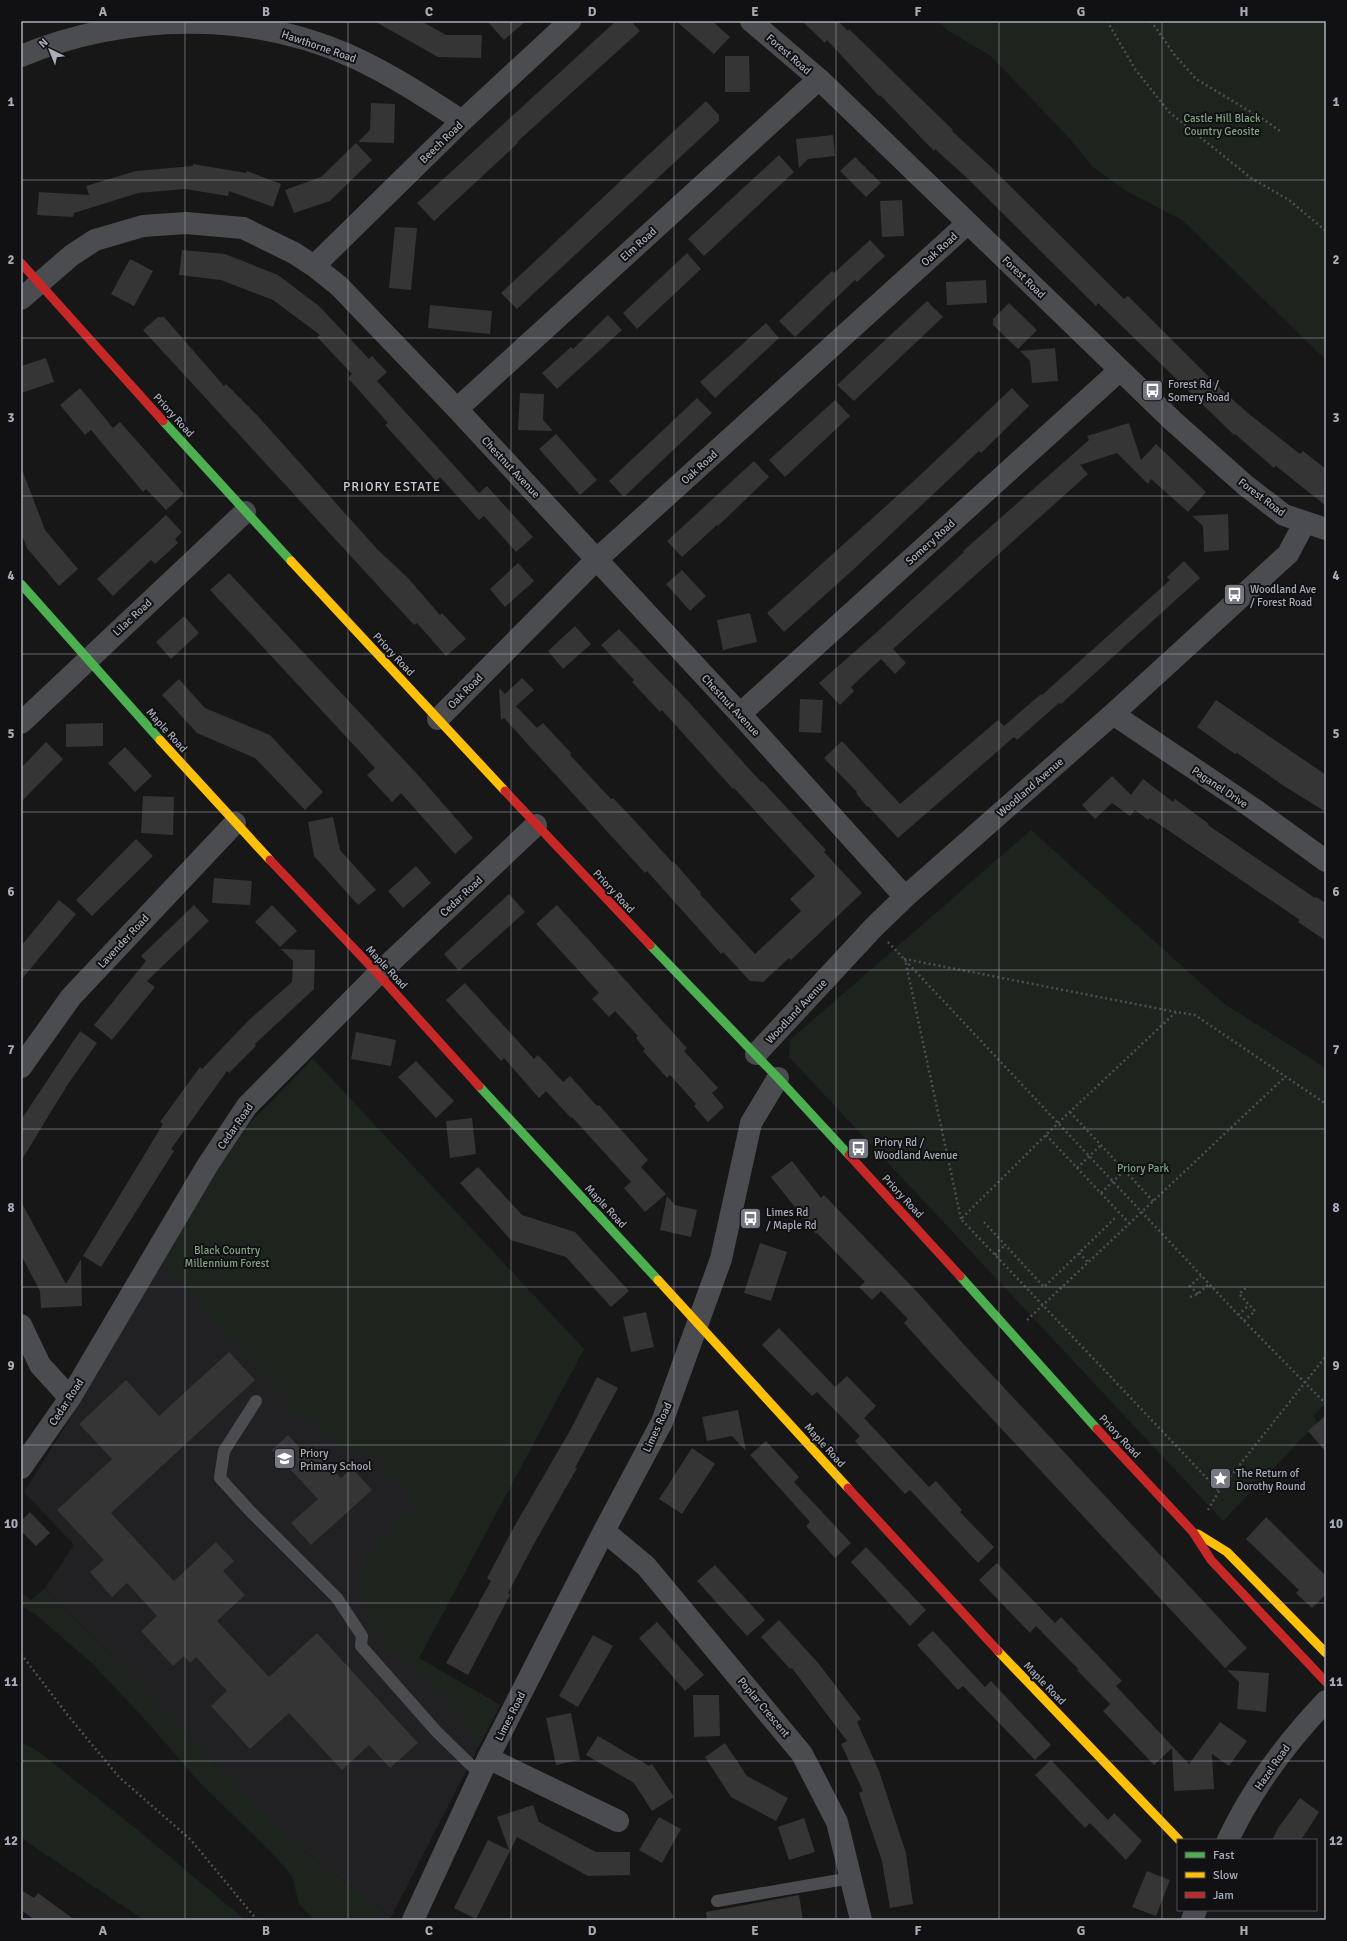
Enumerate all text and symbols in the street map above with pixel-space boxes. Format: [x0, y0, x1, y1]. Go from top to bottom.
text: A [99, 4, 108, 20]
text: B [262, 4, 270, 20]
text: C [425, 4, 433, 20]
text: D [588, 4, 597, 20]
text: E [751, 4, 759, 20]
text: F [915, 4, 922, 20]
text: G [1077, 4, 1085, 20]
text: H [1240, 4, 1248, 20]
street label: Hawthorne Road [280, 28, 358, 65]
north arrow [30, 30, 70, 70]
street label: Forest Road [764, 31, 814, 77]
text: N [36, 36, 51, 50]
text: 1 [7, 94, 15, 110]
text: 1 [1332, 94, 1340, 110]
park label: Castle Hill Black Country Geosite [1183, 112, 1261, 138]
street label: Beech Road [417, 119, 466, 166]
street label: Elm Road [618, 225, 659, 264]
street label: Oak Road [919, 230, 960, 269]
text: 2 [7, 252, 15, 268]
text: 2 [1332, 252, 1340, 268]
street label: Forest Road [999, 254, 1048, 301]
bus stop icon: Forest Rd / Somery Road [1139, 377, 1165, 403]
place label: Forest Rd / Somery Road [1168, 378, 1230, 404]
street label: Priory Road [151, 391, 197, 440]
text: 3 [7, 410, 15, 426]
text: 3 [1332, 410, 1340, 426]
street label: Chestnut Avenue [479, 434, 542, 501]
street label: Oak Road [679, 448, 720, 487]
street label: Forest Road [1236, 476, 1288, 519]
district label: PRIORY ESTATE [343, 479, 441, 495]
street label: Somery Road [903, 517, 958, 568]
text: 4 [7, 568, 15, 584]
text: 4 [1332, 568, 1340, 584]
bus stop icon: Woodland Ave / Forest Road [1222, 582, 1248, 608]
place label: Woodland Ave / Forest Road [1250, 583, 1316, 609]
street label: Lilac Road [110, 596, 155, 639]
street label: Priory Road [370, 630, 417, 679]
street label: Oak Road [445, 671, 486, 712]
street label: Chestnut Avenue [699, 672, 762, 739]
street label: Maple Road [143, 706, 190, 755]
text: 5 [7, 726, 15, 742]
text: 5 [1332, 726, 1340, 742]
street label: Woodland Avenue [994, 755, 1066, 820]
street label: Paganel Drive [1189, 764, 1250, 811]
street label: Priory Road [590, 867, 637, 916]
street label: Cedar Road [437, 873, 485, 919]
text: 6 [7, 884, 15, 900]
text: 6 [1332, 884, 1340, 900]
street label: Lavender Road [95, 912, 152, 971]
street label: Maple Road [363, 943, 410, 992]
street label: Woodland Avenue [763, 976, 830, 1046]
text: 7 [7, 1042, 15, 1058]
text: 7 [1332, 1042, 1340, 1058]
street label: Cedar Road [215, 1101, 256, 1152]
bus stop icon: Priory Rd / Woodland Avenue [846, 1135, 872, 1161]
place label: Priory Rd / Woodland Avenue [874, 1136, 958, 1162]
park label: Priory Park [1117, 1162, 1170, 1175]
street label: Priory Road [879, 1172, 926, 1221]
street label: Maple Road [582, 1182, 629, 1231]
text: 8 [7, 1200, 15, 1216]
text: 8 [1332, 1200, 1340, 1216]
bus stop icon: Limes Rd / Maple Rd [737, 1205, 763, 1231]
place label: Limes Rd / Maple Rd [766, 1206, 817, 1232]
park label: Black Country Millennium Forest [185, 1244, 270, 1270]
text: 9 [7, 1358, 15, 1374]
text: 9 [1332, 1358, 1340, 1374]
street label: Cedar Road [46, 1376, 87, 1428]
street label: Limes Road [640, 1400, 675, 1454]
street label: Priory Road [1096, 1412, 1143, 1461]
street label: Maple Road [801, 1421, 848, 1470]
school or university icon: Priory Primary School [272, 1446, 298, 1472]
place label: Priory Primary School [300, 1447, 371, 1473]
place icon: The Return of Dorothy Round [1207, 1466, 1233, 1492]
place label: The Return of Dorothy Round [1236, 1467, 1306, 1493]
text: 10 [4, 1516, 18, 1532]
text: 10 [1329, 1516, 1343, 1532]
street label: Maple Road [1021, 1659, 1068, 1708]
text: 11 [4, 1674, 18, 1690]
text: 11 [1329, 1674, 1343, 1690]
street label: Poplar Crescent [735, 1675, 792, 1740]
street label: Limes Road [492, 1689, 528, 1743]
street label: Hazel Road [1252, 1742, 1293, 1792]
text: 12 [4, 1833, 18, 1849]
text: 12 [1329, 1833, 1343, 1849]
legend [1177, 1839, 1317, 1911]
text: Fast [1213, 1848, 1234, 1863]
text: Slow [1213, 1868, 1238, 1883]
text: Jam [1213, 1888, 1234, 1903]
text: A [99, 1923, 108, 1939]
text: B [262, 1923, 270, 1939]
text: C [425, 1923, 433, 1939]
text: D [588, 1923, 597, 1939]
text: E [751, 1923, 759, 1939]
text: F [915, 1923, 922, 1939]
text: G [1077, 1923, 1085, 1939]
text: H [1240, 1923, 1248, 1939]

